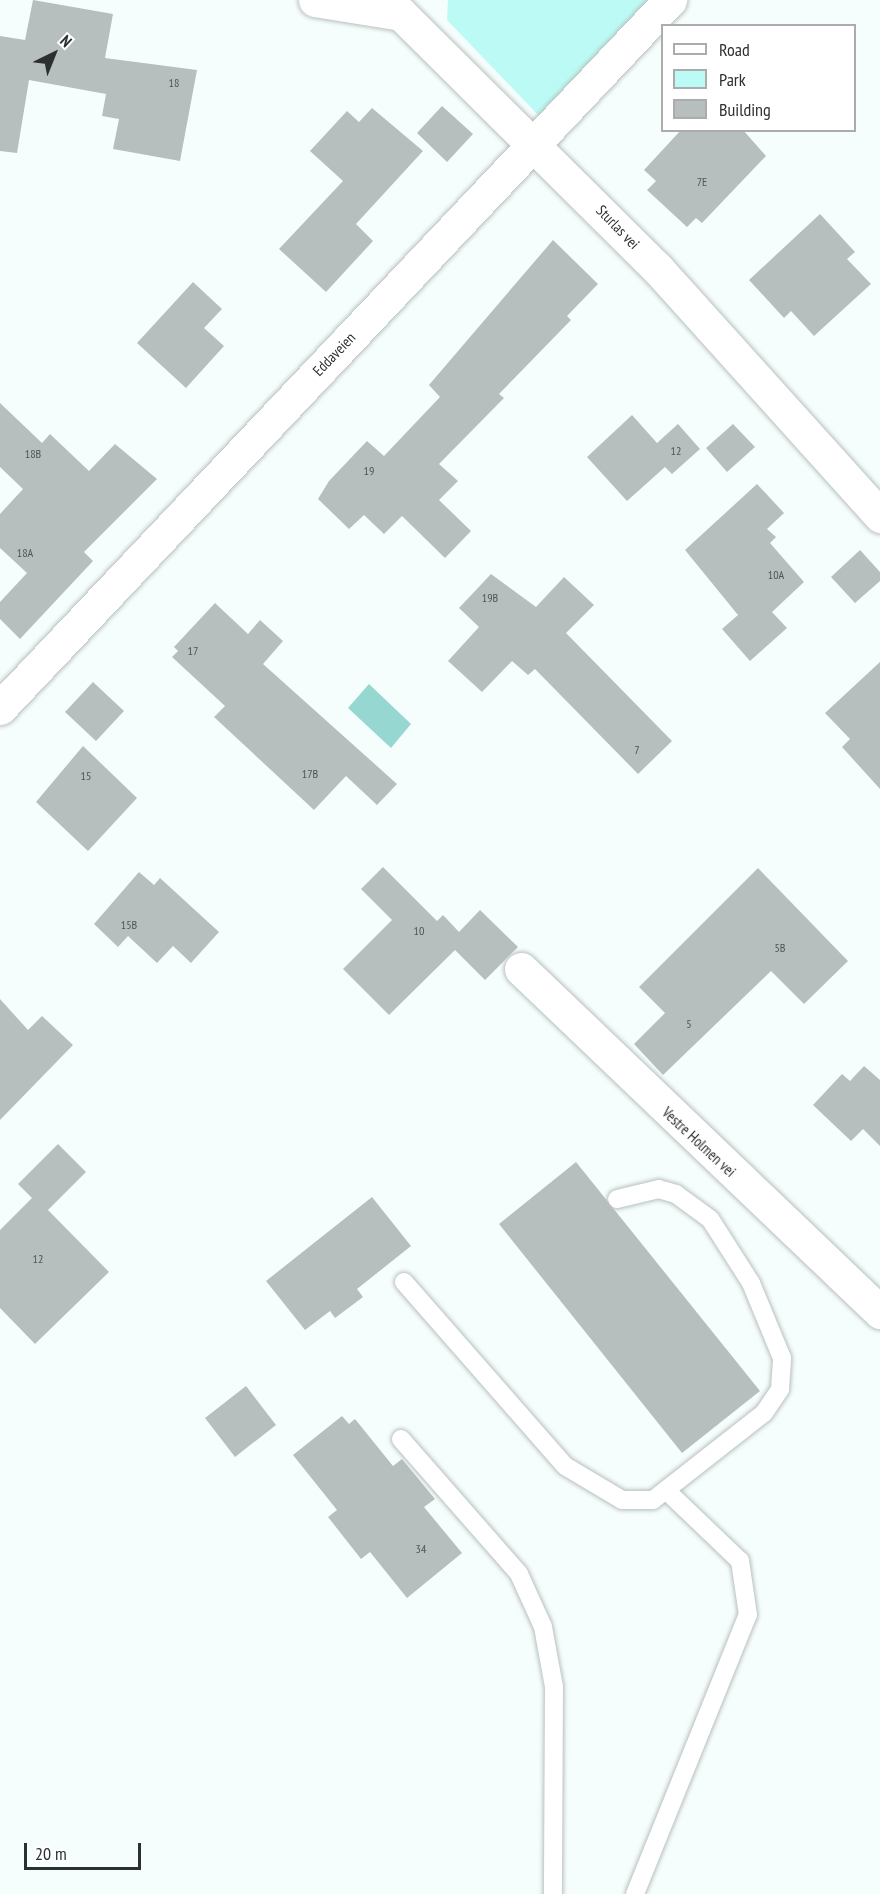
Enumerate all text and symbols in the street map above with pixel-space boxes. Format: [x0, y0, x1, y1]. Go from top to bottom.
north arrow [24, 24, 84, 84]
legend [661, 24, 856, 132]
text: N [56, 31, 76, 51]
text: Road [719, 38, 750, 61]
text: Park [719, 68, 746, 91]
house number: 18 [169, 76, 179, 90]
text: Building [719, 98, 771, 121]
house number: 7E [697, 175, 707, 189]
street label: Sturlas vei [593, 201, 643, 253]
street label: Eddaveien [309, 329, 359, 379]
house number: 12 [671, 444, 681, 458]
house number: 18B [25, 447, 41, 461]
house number: 19 [364, 464, 374, 478]
house number: 18A [17, 546, 33, 560]
house number: 10A [768, 568, 784, 582]
house number: 19B [482, 591, 498, 605]
house number: 17 [188, 644, 198, 658]
house number: 7 [634, 743, 640, 757]
house number: 17B [302, 767, 318, 781]
house number: 15 [81, 769, 91, 783]
house number: 15B [121, 918, 137, 932]
house number: 10 [414, 924, 424, 938]
house number: 5B [774, 941, 786, 955]
house number: 5 [686, 1017, 692, 1031]
street label: Vestre Holmen vei [658, 1103, 740, 1181]
house number: 12 [33, 1252, 43, 1266]
house number: 34 [416, 1542, 426, 1556]
scale bar [27, 1831, 144, 1869]
text: 20 m [35, 1842, 67, 1865]

